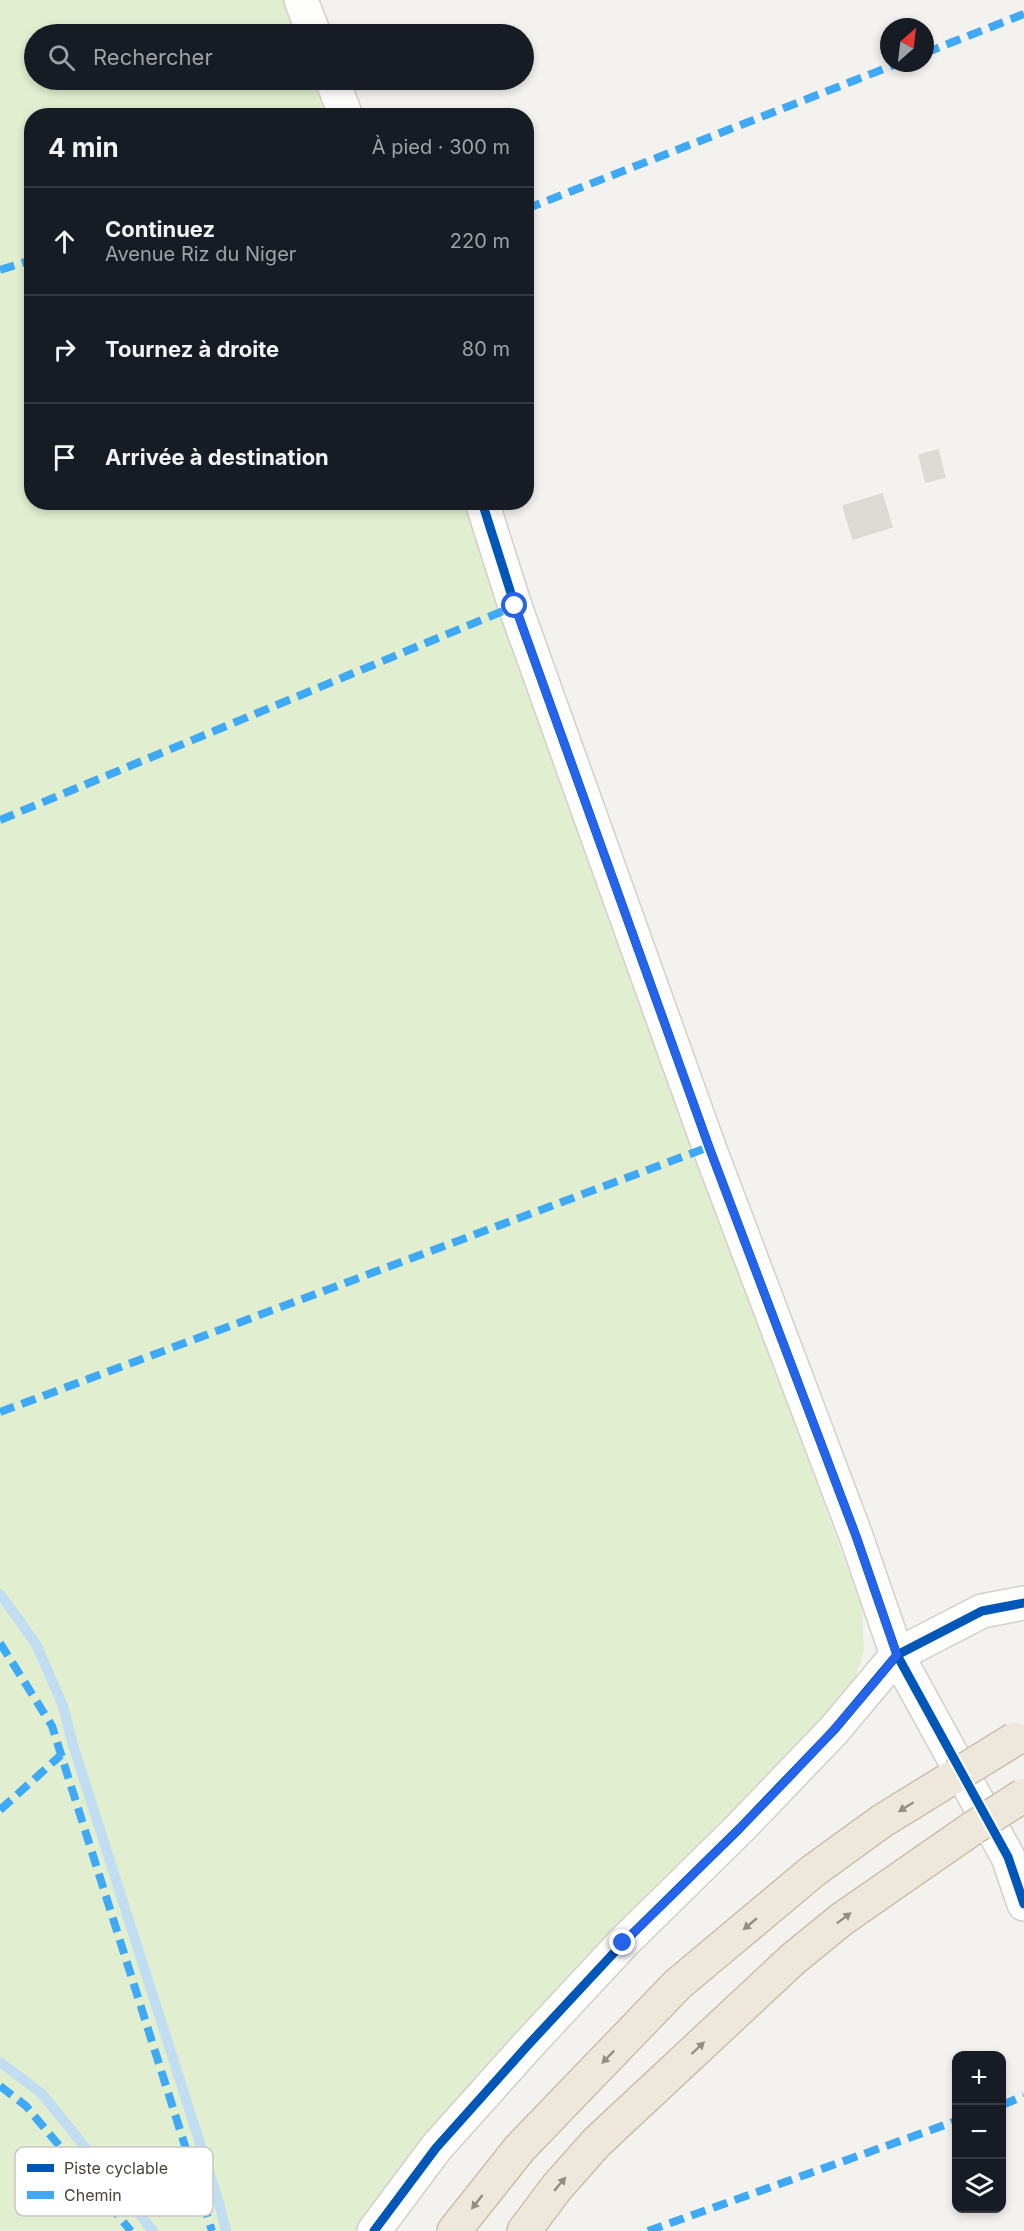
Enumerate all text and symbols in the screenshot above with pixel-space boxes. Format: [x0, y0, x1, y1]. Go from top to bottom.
north arrow [880, 18, 934, 72]
search box [24, 24, 534, 90]
icon: search [45, 41, 78, 74]
text: Rechercher [93, 44, 213, 70]
text: 4 min [48, 132, 119, 163]
text: À pied · 300 m [372, 135, 510, 159]
text: Continuez [105, 216, 215, 242]
icon: ahead [48, 225, 81, 258]
text: 220 m [450, 229, 510, 253]
text: Avenue Riz du Niger [105, 242, 296, 266]
icon: right [48, 333, 81, 366]
text: Tournez à droite [105, 336, 279, 362]
text: 80 m [462, 337, 510, 361]
icon: arrive [48, 441, 81, 474]
text: Arrivée à destination [105, 444, 329, 470]
route start [501, 592, 527, 618]
one-way arrow [897, 1801, 914, 1812]
one-way arrow [835, 1912, 851, 1924]
one-way arrow [743, 1917, 758, 1930]
route end [609, 1929, 635, 1955]
one-way arrow [691, 2041, 705, 2055]
one-way arrow [601, 2050, 615, 2065]
map controls [952, 2051, 1006, 2213]
button: + [952, 2051, 1006, 2105]
button: − [952, 2105, 1006, 2159]
legend [15, 2147, 213, 2216]
text: Piste cyclable [64, 2158, 168, 2178]
button: layers [952, 2159, 1006, 2213]
one-way arrow [553, 2176, 566, 2192]
text: Chemin [64, 2185, 122, 2205]
one-way arrow [472, 2194, 484, 2209]

